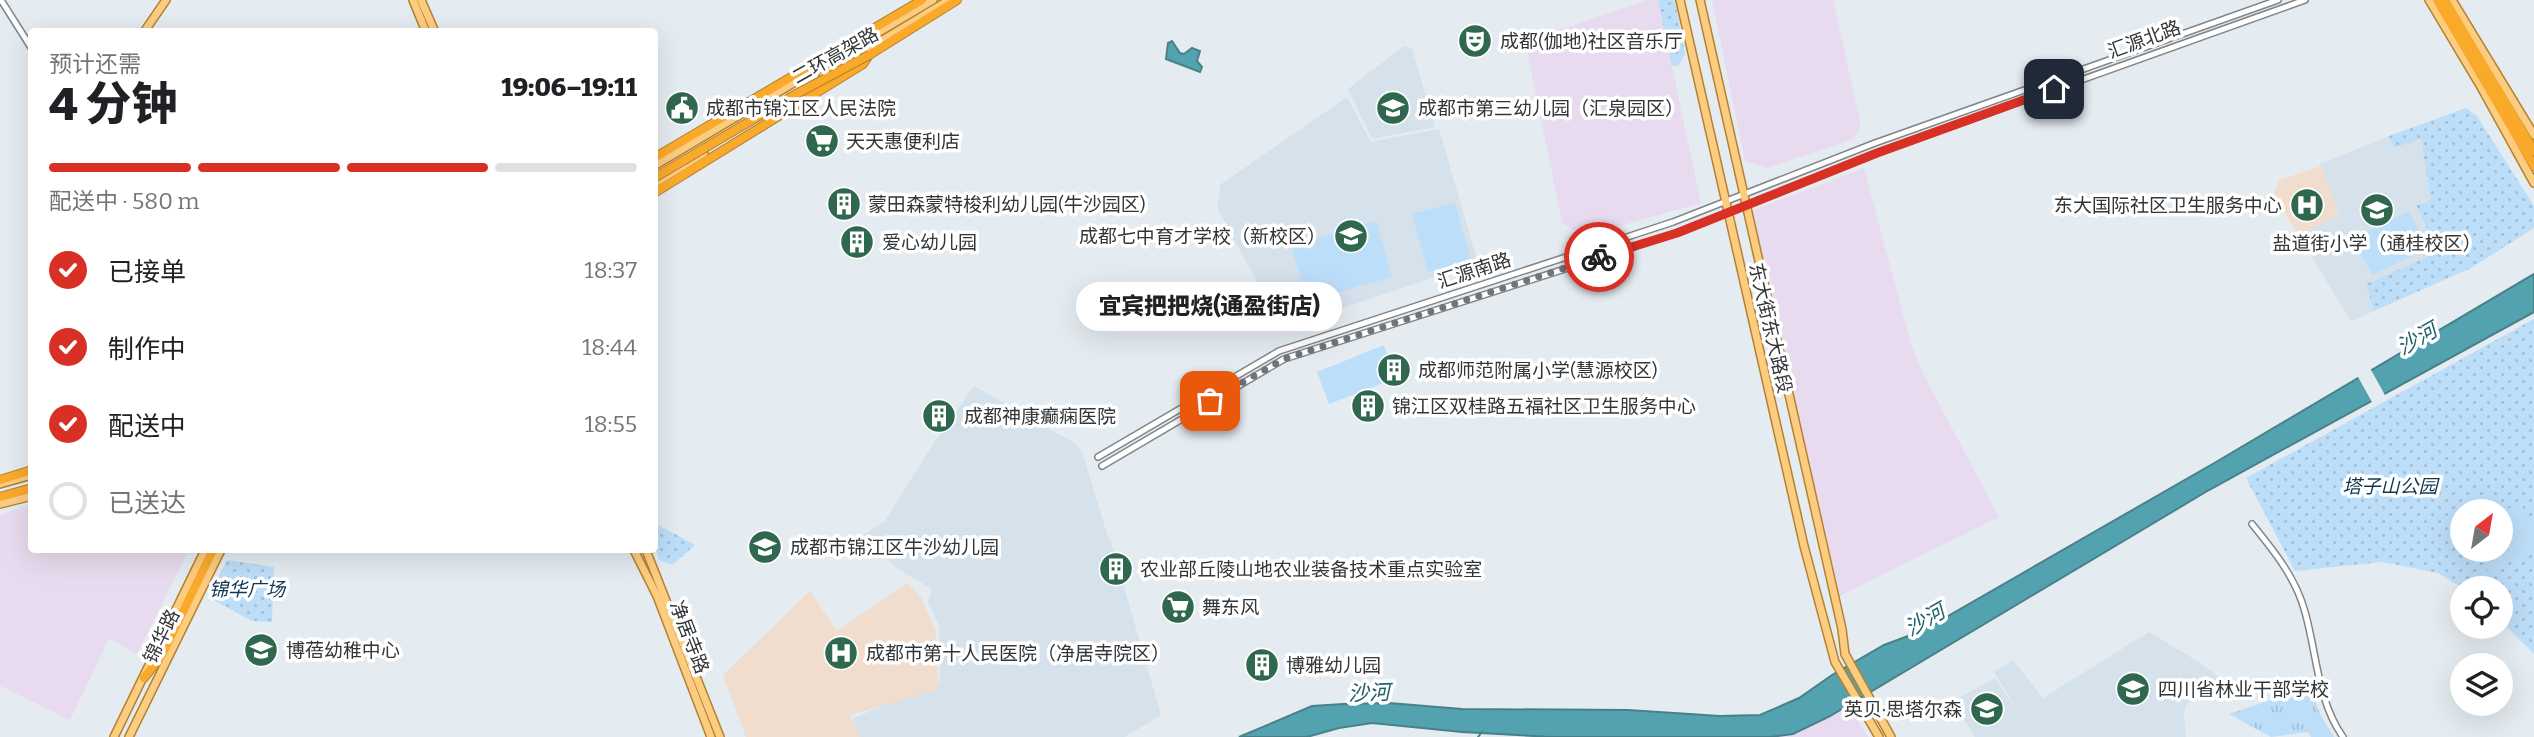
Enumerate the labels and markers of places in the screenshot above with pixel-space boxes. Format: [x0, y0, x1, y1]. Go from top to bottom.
theatre icon: 成都(伽地)社区音乐厅 [1456, 22, 1494, 60]
place label: 成都(伽地)社区音乐厅 [1500, 30, 1683, 53]
pin [2024, 59, 2084, 119]
public building icon: 成都市锦江区人民法院 [663, 89, 701, 127]
school or university icon: 成都市第三幼儿园（汇泉园区） [1374, 89, 1412, 127]
place label: 成都市锦江区人民法院 [706, 97, 896, 120]
place label: 成都市第三幼儿园（汇泉园区） [1418, 97, 1684, 120]
supermarket icon: 天天惠便利店 [803, 122, 841, 160]
place label: 天天惠便利店 [846, 130, 960, 153]
building icon: 蒙田森蒙特梭利幼儿园(牛沙园区) [825, 185, 863, 223]
hospital icon: 东大国际社区卫生服务中心 [2288, 186, 2326, 224]
school or university icon: 盐道街小学（通桂校区） [2358, 191, 2396, 229]
place label: 蒙田森蒙特梭利幼儿园(牛沙园区) [868, 193, 1146, 216]
place label: 东大国际社区卫生服务中心 [2054, 194, 2282, 217]
school or university icon: 成都七中育才学校（新校区） [1332, 217, 1370, 255]
building icon: 爱心幼儿园 [838, 223, 876, 261]
place label: 成都七中育才学校（新校区） [1079, 225, 1326, 248]
place label: 爱心幼儿园 [882, 231, 977, 254]
place label: 盐道街小学（通桂校区） [2272, 232, 2482, 255]
callout: 宜宾把把烧(通盈街店) [1077, 282, 1343, 331]
building icon: 成都师范附属小学(慧源校区) [1375, 351, 1413, 389]
place label: 成都师范附属小学(慧源校区) [1418, 359, 1658, 382]
pin [1180, 371, 1240, 431]
building icon: 锦江区双桂路五福社区卫生服务中心 [1349, 387, 1387, 425]
place label: 锦江区双桂路五福社区卫生服务中心 [1392, 395, 1696, 418]
building icon: 成都神康癫痫医院 [920, 397, 958, 435]
place label: 成都神康癫痫医院 [964, 405, 1116, 428]
school or university icon: 成都市锦江区牛沙幼儿园 [746, 528, 784, 566]
place label: 成都市锦江区牛沙幼儿园 [790, 536, 999, 559]
building icon: 农业部丘陵山地农业装备技术重点实验室 [1097, 550, 1135, 588]
place label: 农业部丘陵山地农业装备技术重点实验室 [1140, 558, 1482, 581]
supermarket icon: 舞东风 [1159, 588, 1197, 626]
place label: 舞东风 [1202, 596, 1259, 619]
school or university icon: 博蓓幼稚中心 [242, 631, 280, 669]
hospital icon: 成都市第十人民医院（净居寺院区） [822, 634, 860, 672]
place label: 博蓓幼稚中心 [286, 639, 400, 662]
place label: 成都市第十人民医院（净居寺院区） [866, 642, 1170, 665]
building icon: 博雅幼儿园 [1243, 646, 1281, 684]
place label: 博雅幼儿园 [1286, 654, 1381, 677]
school or university icon: 四川省林业干部学校 [2114, 670, 2152, 708]
place label: 四川省林业干部学校 [2158, 678, 2329, 701]
school or university icon: 英贝·思塔尔森 [1968, 690, 2006, 728]
place label: 英贝·思塔尔森 [1844, 698, 1962, 721]

